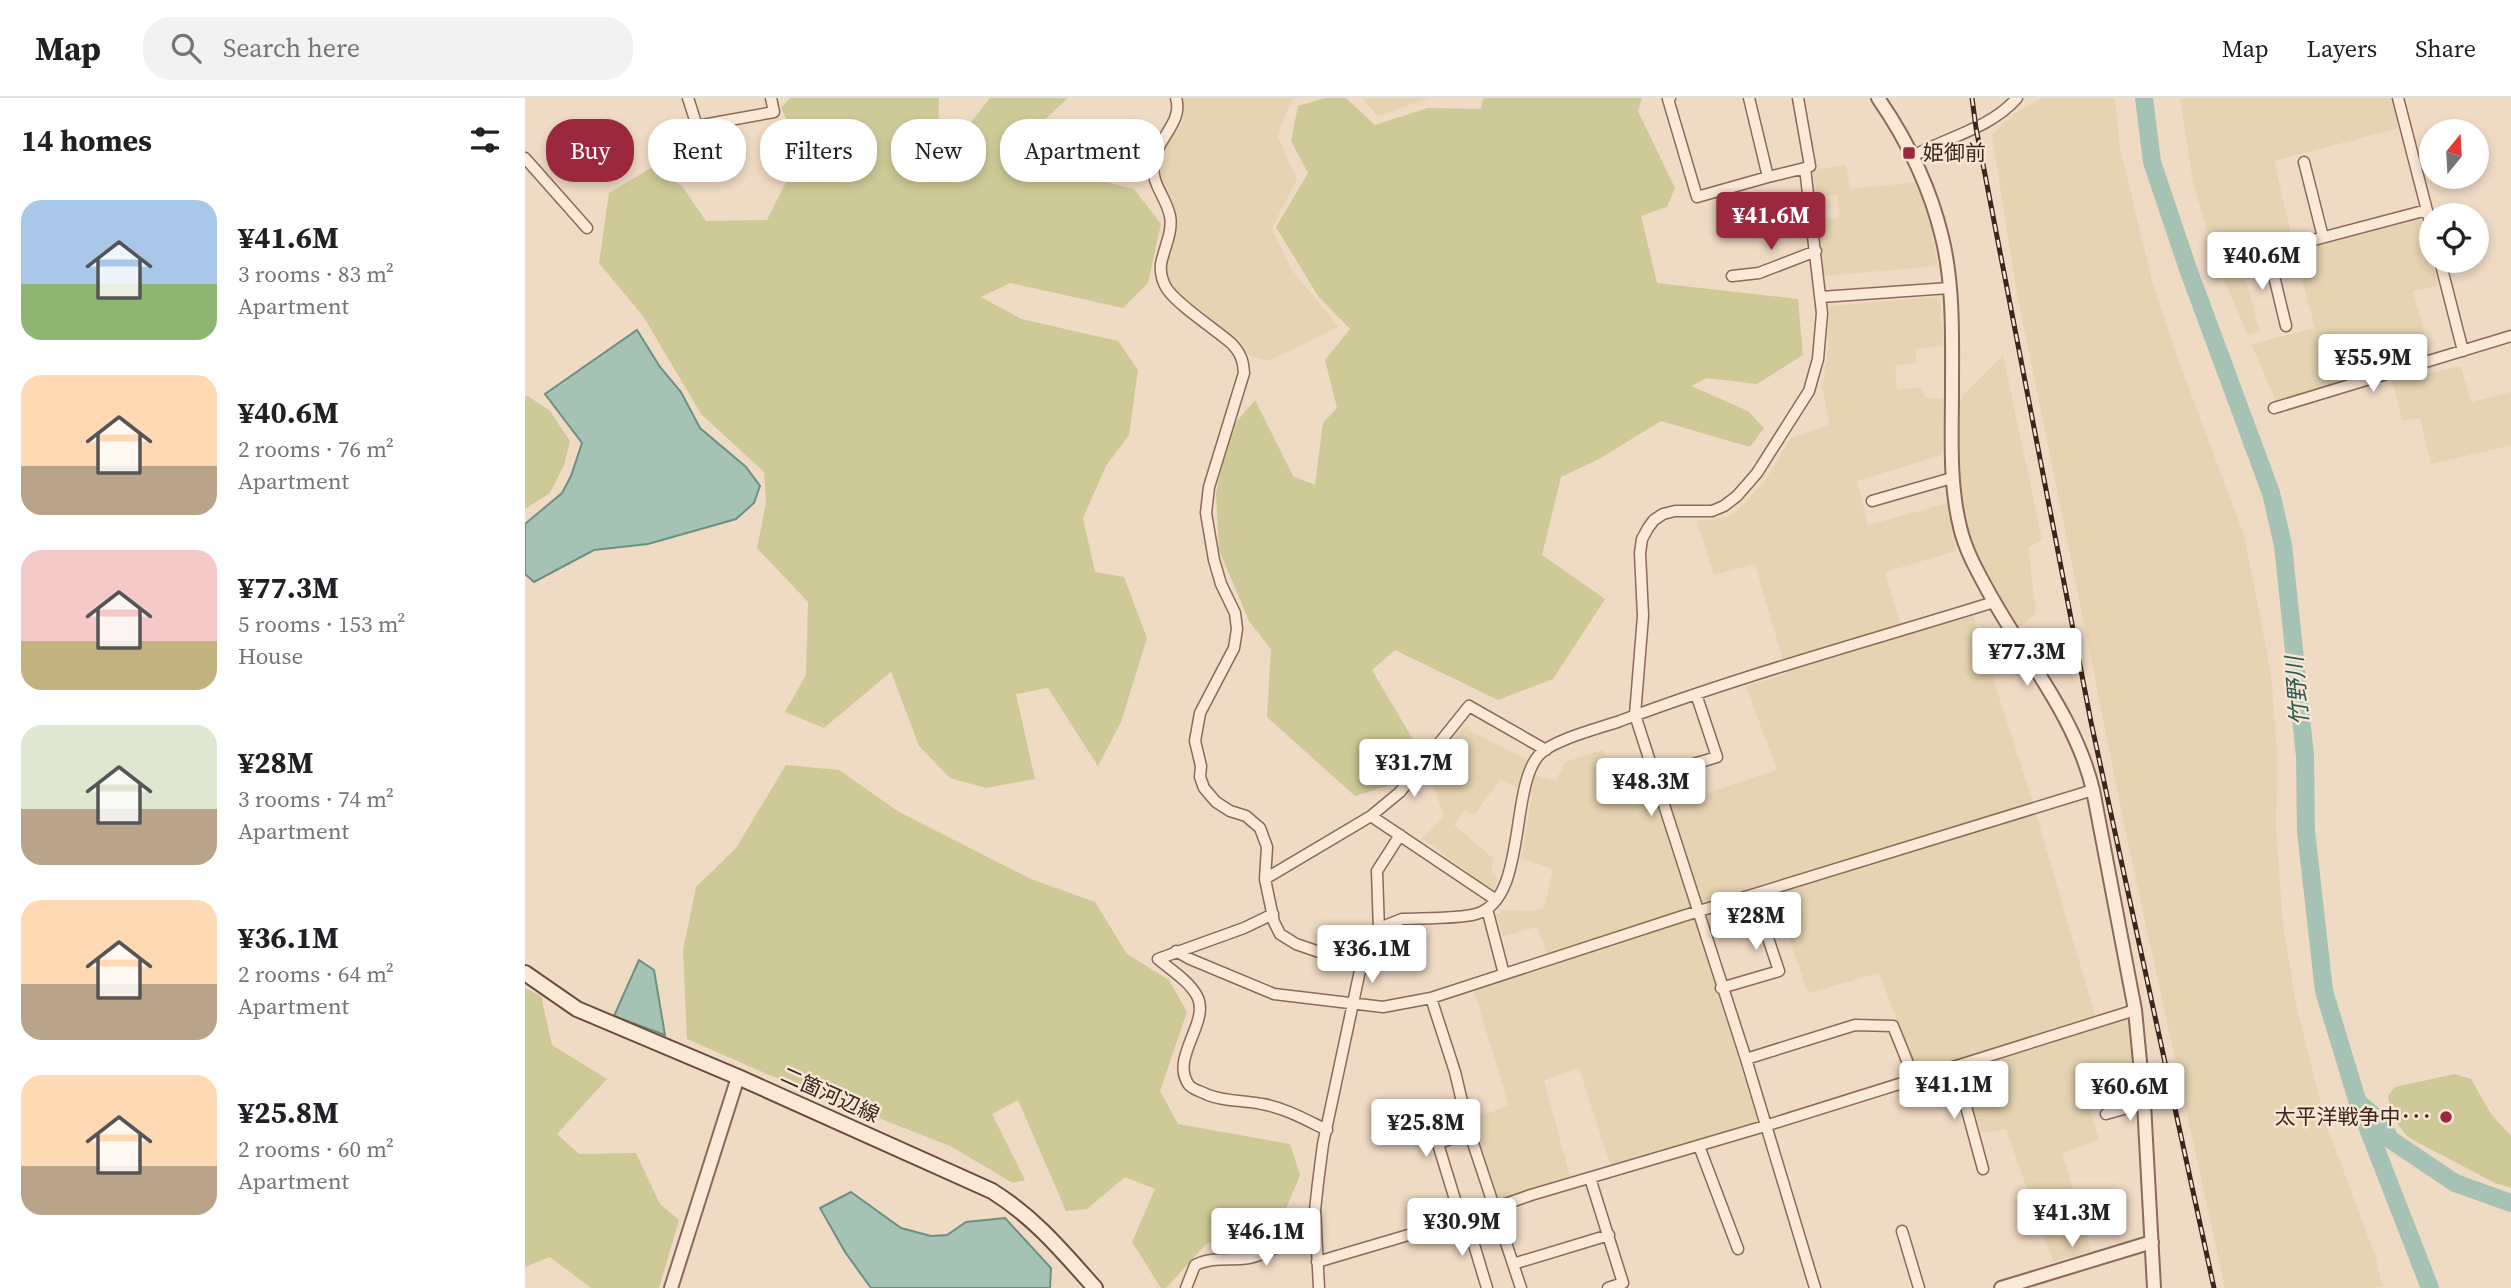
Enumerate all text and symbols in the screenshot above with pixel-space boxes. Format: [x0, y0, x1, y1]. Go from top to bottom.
search box [143, 17, 633, 80]
text: Map [35, 26, 101, 71]
icon: search [167, 29, 205, 67]
text: Search here [223, 30, 360, 66]
text: Map [2222, 32, 2269, 65]
text: Layers [2307, 32, 2377, 65]
text: Share [2415, 32, 2476, 65]
chip: Buy [546, 119, 634, 182]
chip: Rent [648, 119, 746, 182]
chip: Filters [760, 119, 877, 182]
chip: New [891, 119, 986, 182]
chip: Apartment [1000, 119, 1164, 182]
north arrow [2419, 119, 2489, 189]
map controls [2419, 119, 2489, 273]
text: 14 homes [21, 120, 152, 161]
icon: filters [466, 121, 504, 159]
place label: 姫御前 [1923, 138, 1986, 167]
marker: 姫御前 [1901, 145, 1917, 161]
pin: ¥41.6M [1714, 192, 1828, 252]
text: ¥41.6M [1732, 199, 1810, 231]
button: locate [2419, 203, 2489, 273]
text: ¥41.6M [238, 217, 339, 258]
icon: home [77, 228, 161, 312]
pin: ¥40.6M [2205, 232, 2319, 292]
text: ¥40.6M [2223, 239, 2301, 271]
text: 3 rooms · 83 m² [238, 258, 394, 290]
text: Apartment [238, 290, 349, 322]
pin: ¥55.9M [2316, 334, 2430, 394]
text: ¥55.9M [2334, 341, 2412, 373]
text: ¥40.6M [238, 392, 339, 433]
icon: home [77, 403, 161, 487]
text: 2 rooms · 76 m² [238, 433, 394, 465]
text: Apartment [238, 465, 349, 497]
text: ¥77.3M [238, 567, 339, 608]
icon: home [77, 578, 161, 662]
text: 5 rooms · 153 m² [238, 608, 405, 640]
pin: ¥77.3M [1970, 628, 2084, 688]
text: ¥77.3M [1988, 635, 2066, 667]
text: House [238, 640, 303, 672]
water label: 竹野川 [2278, 652, 2316, 727]
pin: ¥31.7M [1357, 740, 1471, 799]
text: ¥28M [238, 742, 314, 783]
text: ¥31.7M [1375, 746, 1453, 778]
icon: home [77, 753, 161, 837]
pin: ¥48.3M [1594, 758, 1708, 818]
text: ¥48.3M [1612, 765, 1690, 797]
text: 3 rooms · 74 m² [238, 783, 394, 815]
text: Apartment [238, 815, 349, 847]
pin: ¥28M [1715, 892, 1797, 952]
text: ¥28M [1727, 899, 1785, 931]
text: ¥36.1M [238, 917, 339, 958]
pin: ¥36.1M [1315, 926, 1429, 985]
icon: home [77, 928, 161, 1012]
text: ¥36.1M [1333, 932, 1411, 964]
text: 2 rooms · 64 m² [238, 958, 394, 990]
text: Apartment [238, 990, 349, 1022]
street label: 二箇河辺線 [776, 1060, 884, 1129]
pin: ¥41.1M [1897, 1062, 2011, 1121]
pin: ¥60.6M [2073, 1063, 2187, 1123]
text: ¥41.1M [1915, 1068, 1993, 1100]
text: ¥60.6M [2091, 1070, 2169, 1102]
text: ¥25.8M [238, 1092, 339, 1133]
pin: ¥25.8M [1369, 1100, 1483, 1159]
place label: 太平洋戦争中･･･ [2275, 1102, 2432, 1131]
icon: home [77, 1103, 161, 1187]
text: ¥25.8M [1387, 1106, 1465, 1138]
marker: 太平洋戦争中･･･ [2438, 1109, 2454, 1125]
text: 2 rooms · 60 m² [238, 1133, 394, 1165]
text: Apartment [238, 1165, 349, 1197]
pin: ¥41.3M [2015, 1190, 2129, 1249]
text: ¥41.3M [2033, 1196, 2111, 1228]
pin: ¥30.9M [1405, 1198, 1519, 1258]
text: ¥30.9M [1423, 1205, 1501, 1237]
pin: ¥46.1M [1209, 1208, 1323, 1268]
text: ¥46.1M [1227, 1215, 1305, 1247]

